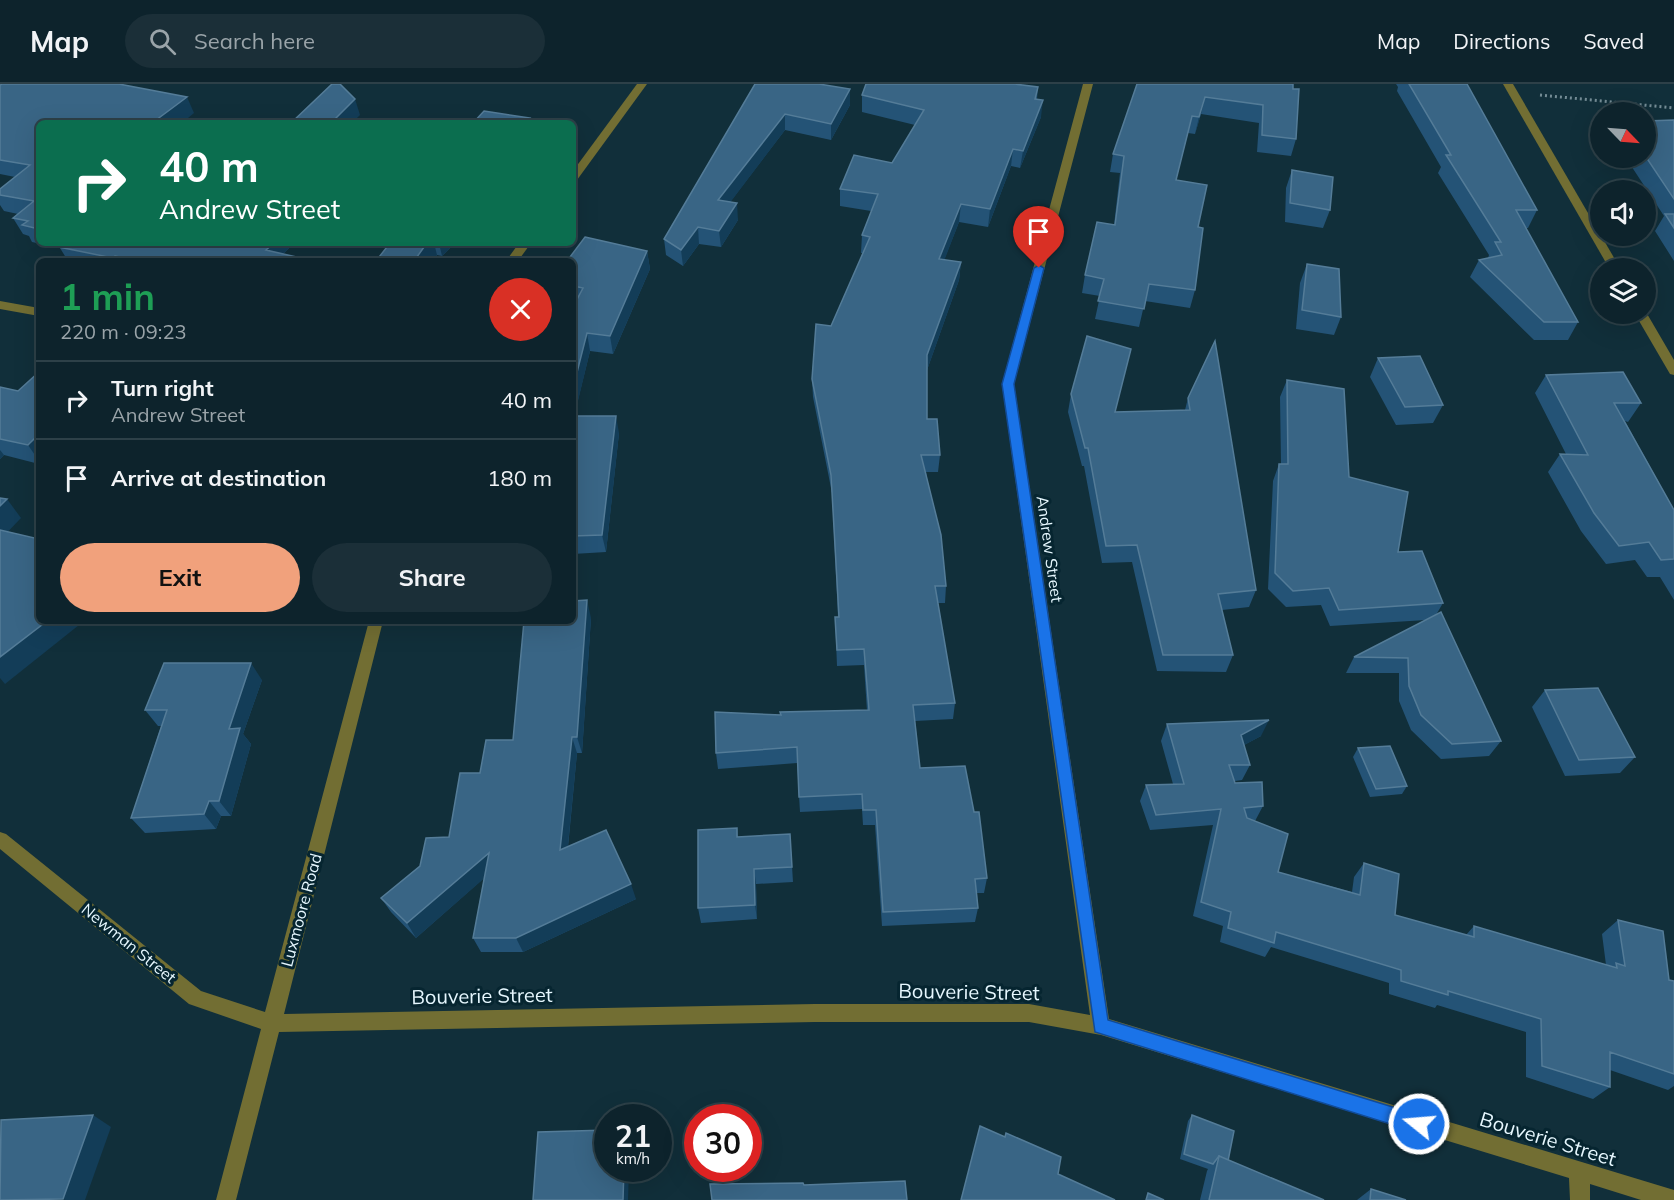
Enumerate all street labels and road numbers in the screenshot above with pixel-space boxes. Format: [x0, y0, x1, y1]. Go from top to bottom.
street label: Andrew Street [1033, 494, 1067, 604]
street label: Luxmoore Road [276, 851, 326, 969]
street label: Newman Street [78, 899, 181, 987]
street label: Bouverie Street [898, 978, 1040, 1005]
street label: Bouverie Street [411, 982, 553, 1009]
street label: Bouverie Street [1477, 1106, 1619, 1171]

